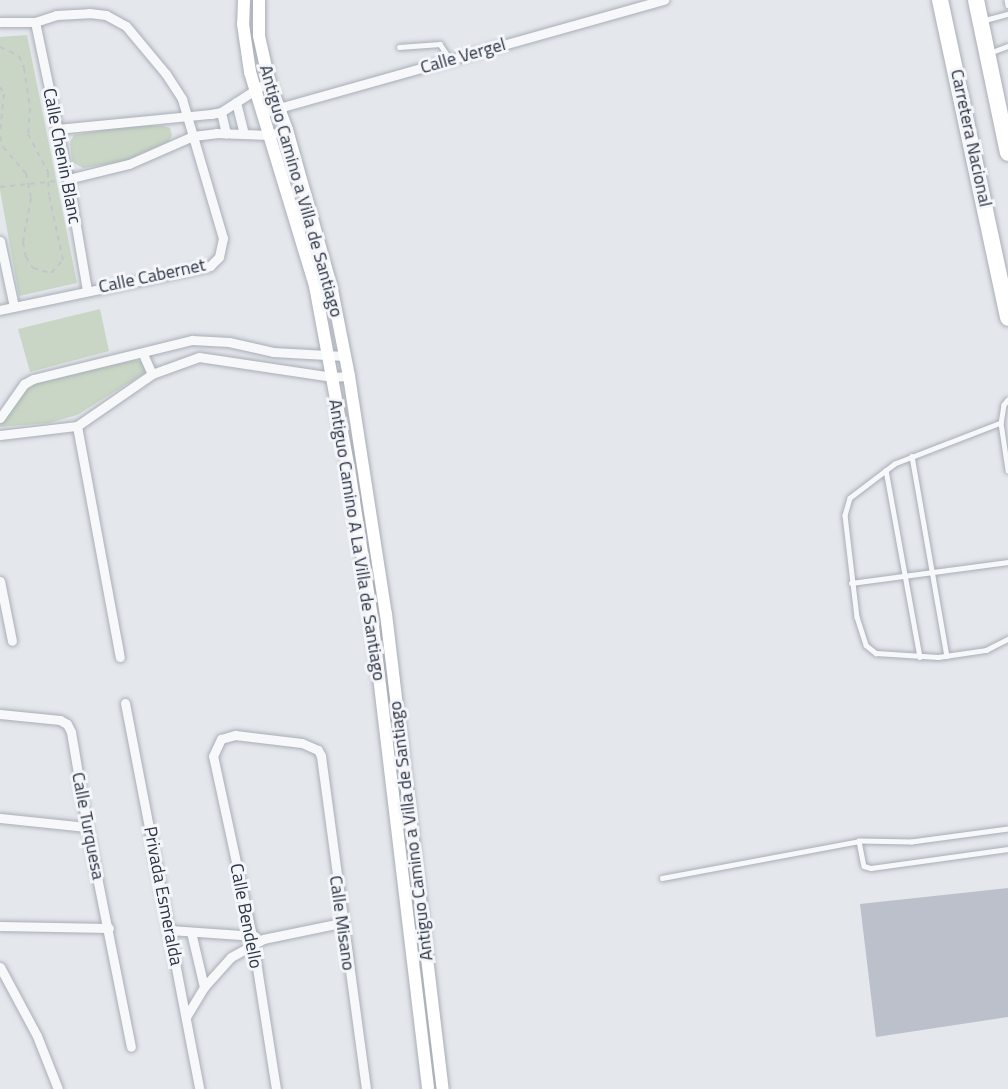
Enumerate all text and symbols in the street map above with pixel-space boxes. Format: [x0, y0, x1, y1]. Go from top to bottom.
street label: Calle Vergel [418, 34, 508, 78]
street label: Antiguo Camino a Villa de Santiago [255, 62, 347, 320]
street label: Carretera Nacional [946, 67, 996, 209]
street label: Calle Chenin Blanc [38, 86, 86, 226]
street label: Calle Cabernet [97, 254, 207, 298]
street label: Antiguo Camino A La Villa de Santiago [324, 398, 390, 682]
street label: Antiguo Camino a Villa de Santiago [384, 700, 438, 962]
street label: Calle Turquesa [67, 770, 109, 882]
street label: Privada Esmeralda [139, 825, 187, 967]
street label: Calle Bendello [225, 862, 267, 970]
street label: Calle Misano [325, 874, 359, 972]

